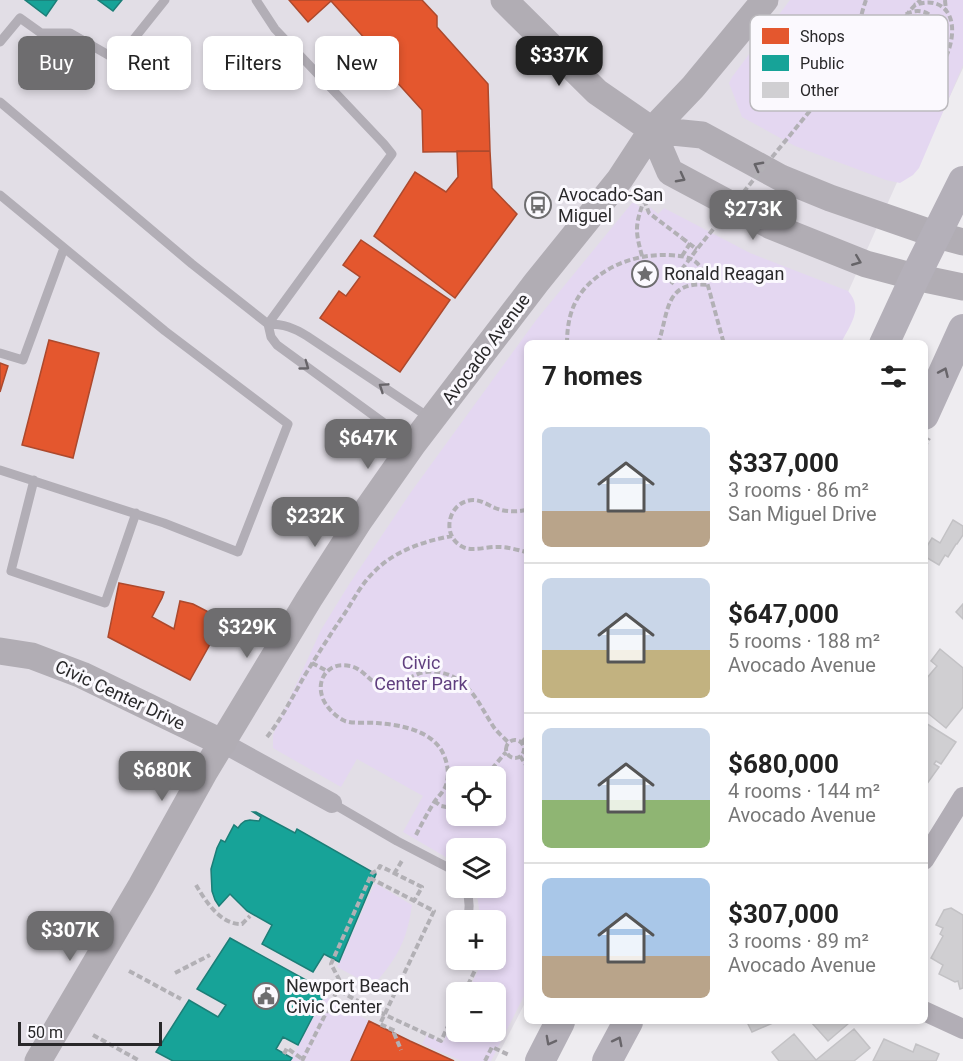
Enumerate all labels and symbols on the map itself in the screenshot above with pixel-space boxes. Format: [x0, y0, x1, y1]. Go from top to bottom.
legend [750, 15, 948, 111]
text: Shops [800, 27, 845, 46]
pin: $337K [517, 36, 601, 87]
text: Public [800, 54, 844, 73]
text: Other [800, 81, 840, 100]
one-way arrow [753, 162, 764, 173]
one-way arrow [675, 170, 686, 182]
place label: Avocado-San Miguel [558, 184, 663, 226]
bus stop icon: Avocado-San Miguel [523, 190, 553, 220]
pin: $273K [711, 190, 795, 241]
one-way arrow [851, 254, 862, 266]
place icon: Ronald Reagan [630, 259, 660, 289]
place label: Ronald Reagan [664, 263, 784, 284]
street label: Avocado Avenue [437, 289, 534, 408]
one-way arrow [298, 359, 309, 370]
one-way arrow [936, 367, 948, 378]
one-way arrow [379, 383, 390, 394]
pin: $647K [326, 419, 410, 470]
pin: $232K [273, 497, 357, 548]
pin: $329K [205, 608, 289, 659]
park label: Civic Center Park [374, 652, 469, 694]
street label: Civic Center Drive [52, 655, 188, 734]
pin: $680K [120, 751, 204, 802]
pin: $307K [28, 911, 112, 962]
place label: Newport Beach Civic Center [286, 975, 409, 1017]
public building icon: Newport Beach Civic Center [251, 981, 281, 1011]
scale bar [18, 1019, 162, 1046]
one-way arrow [546, 1035, 557, 1046]
one-way arrow [610, 1037, 622, 1048]

